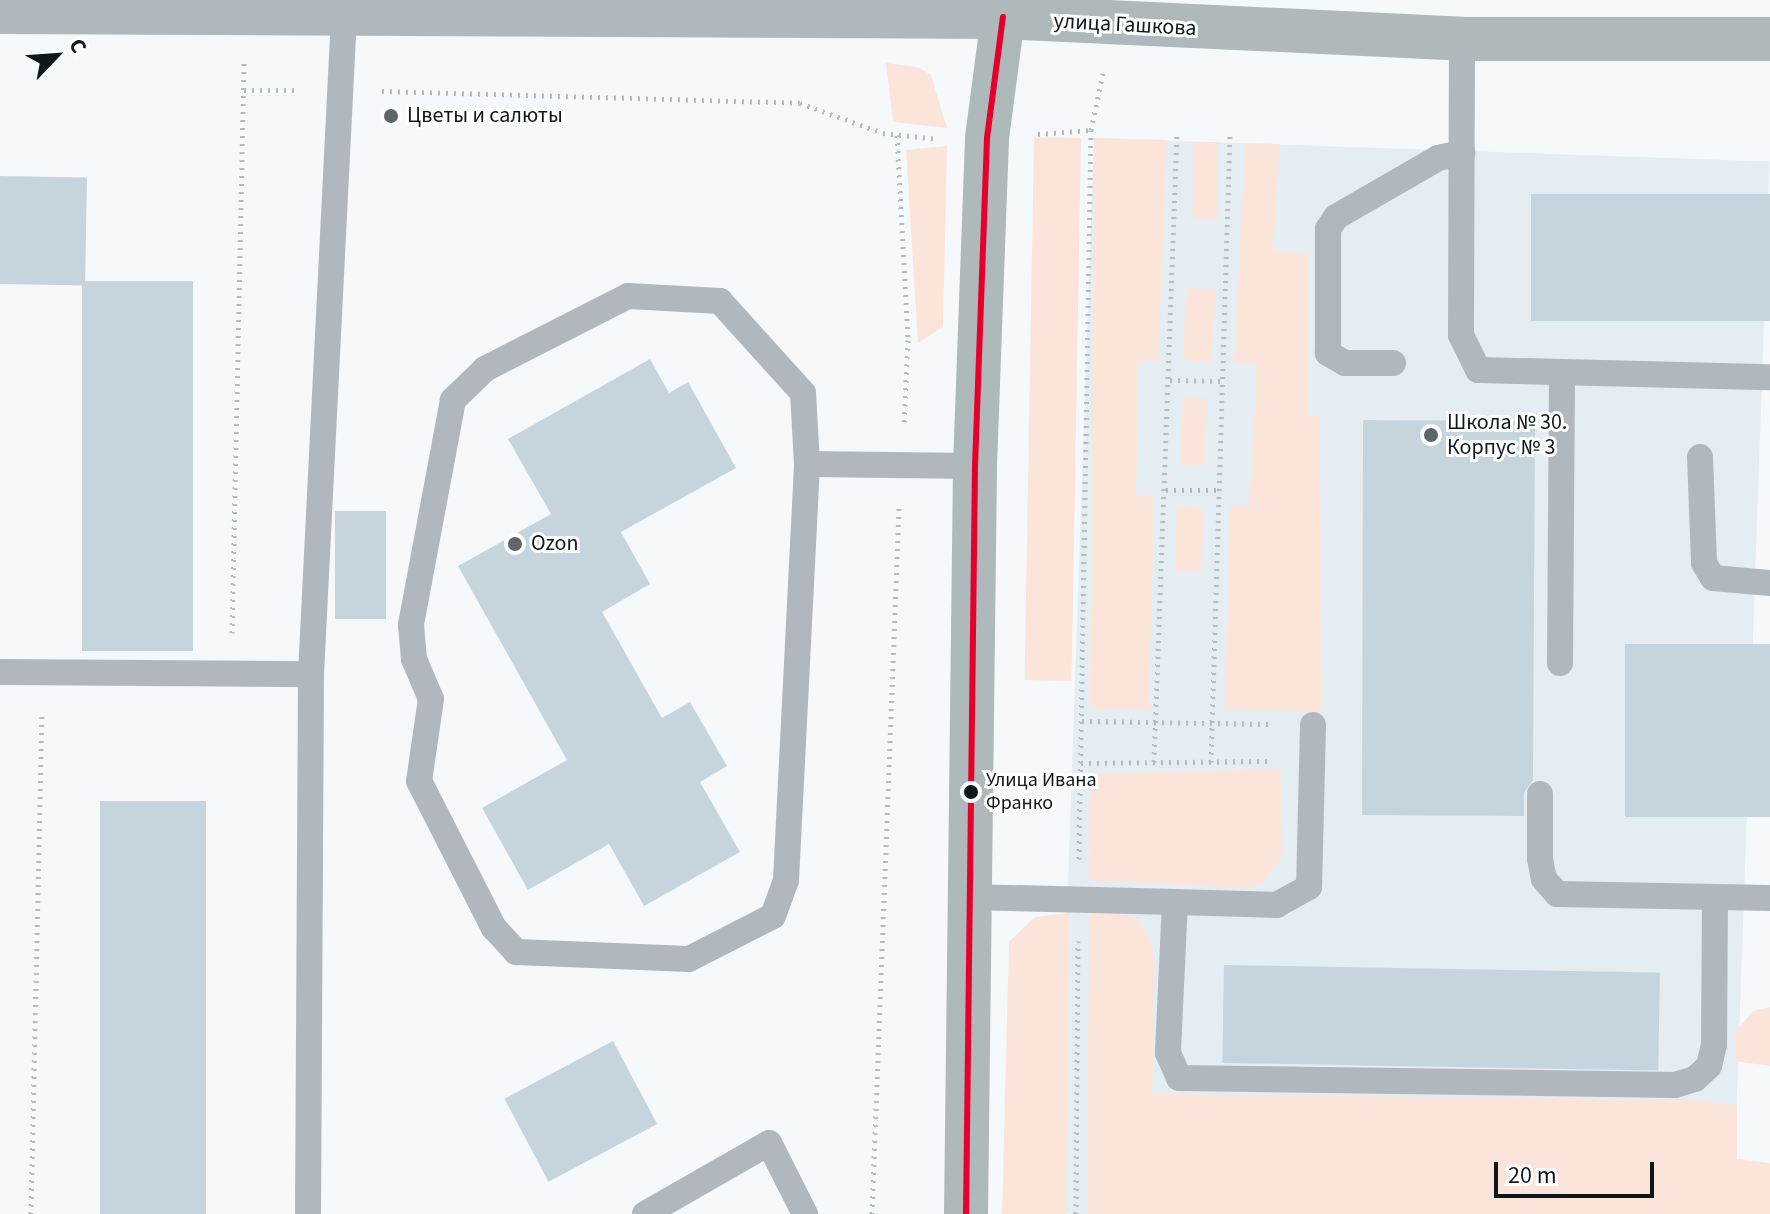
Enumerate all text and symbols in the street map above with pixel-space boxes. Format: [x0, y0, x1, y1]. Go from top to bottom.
street label: улица Гашкова [1053, 8, 1197, 42]
north arrow [16, 16, 96, 96]
text: С [61, 33, 95, 58]
place label: Цветы и салюты [407, 103, 563, 129]
marker: Цветы и салюты [382, 107, 400, 125]
place label: Школа № 30. Корпус № 3 [1447, 409, 1567, 460]
marker: Школа № 30. Корпус № 3 [1422, 426, 1440, 444]
place label: Ozon [531, 531, 579, 557]
marker: Ozon [506, 535, 524, 553]
place label: Улица Ивана Франко [986, 768, 1097, 815]
marker: Улица Ивана Франко [963, 784, 979, 800]
scale bar [1498, 1146, 1658, 1196]
text: 20 m [1508, 1158, 1557, 1193]

